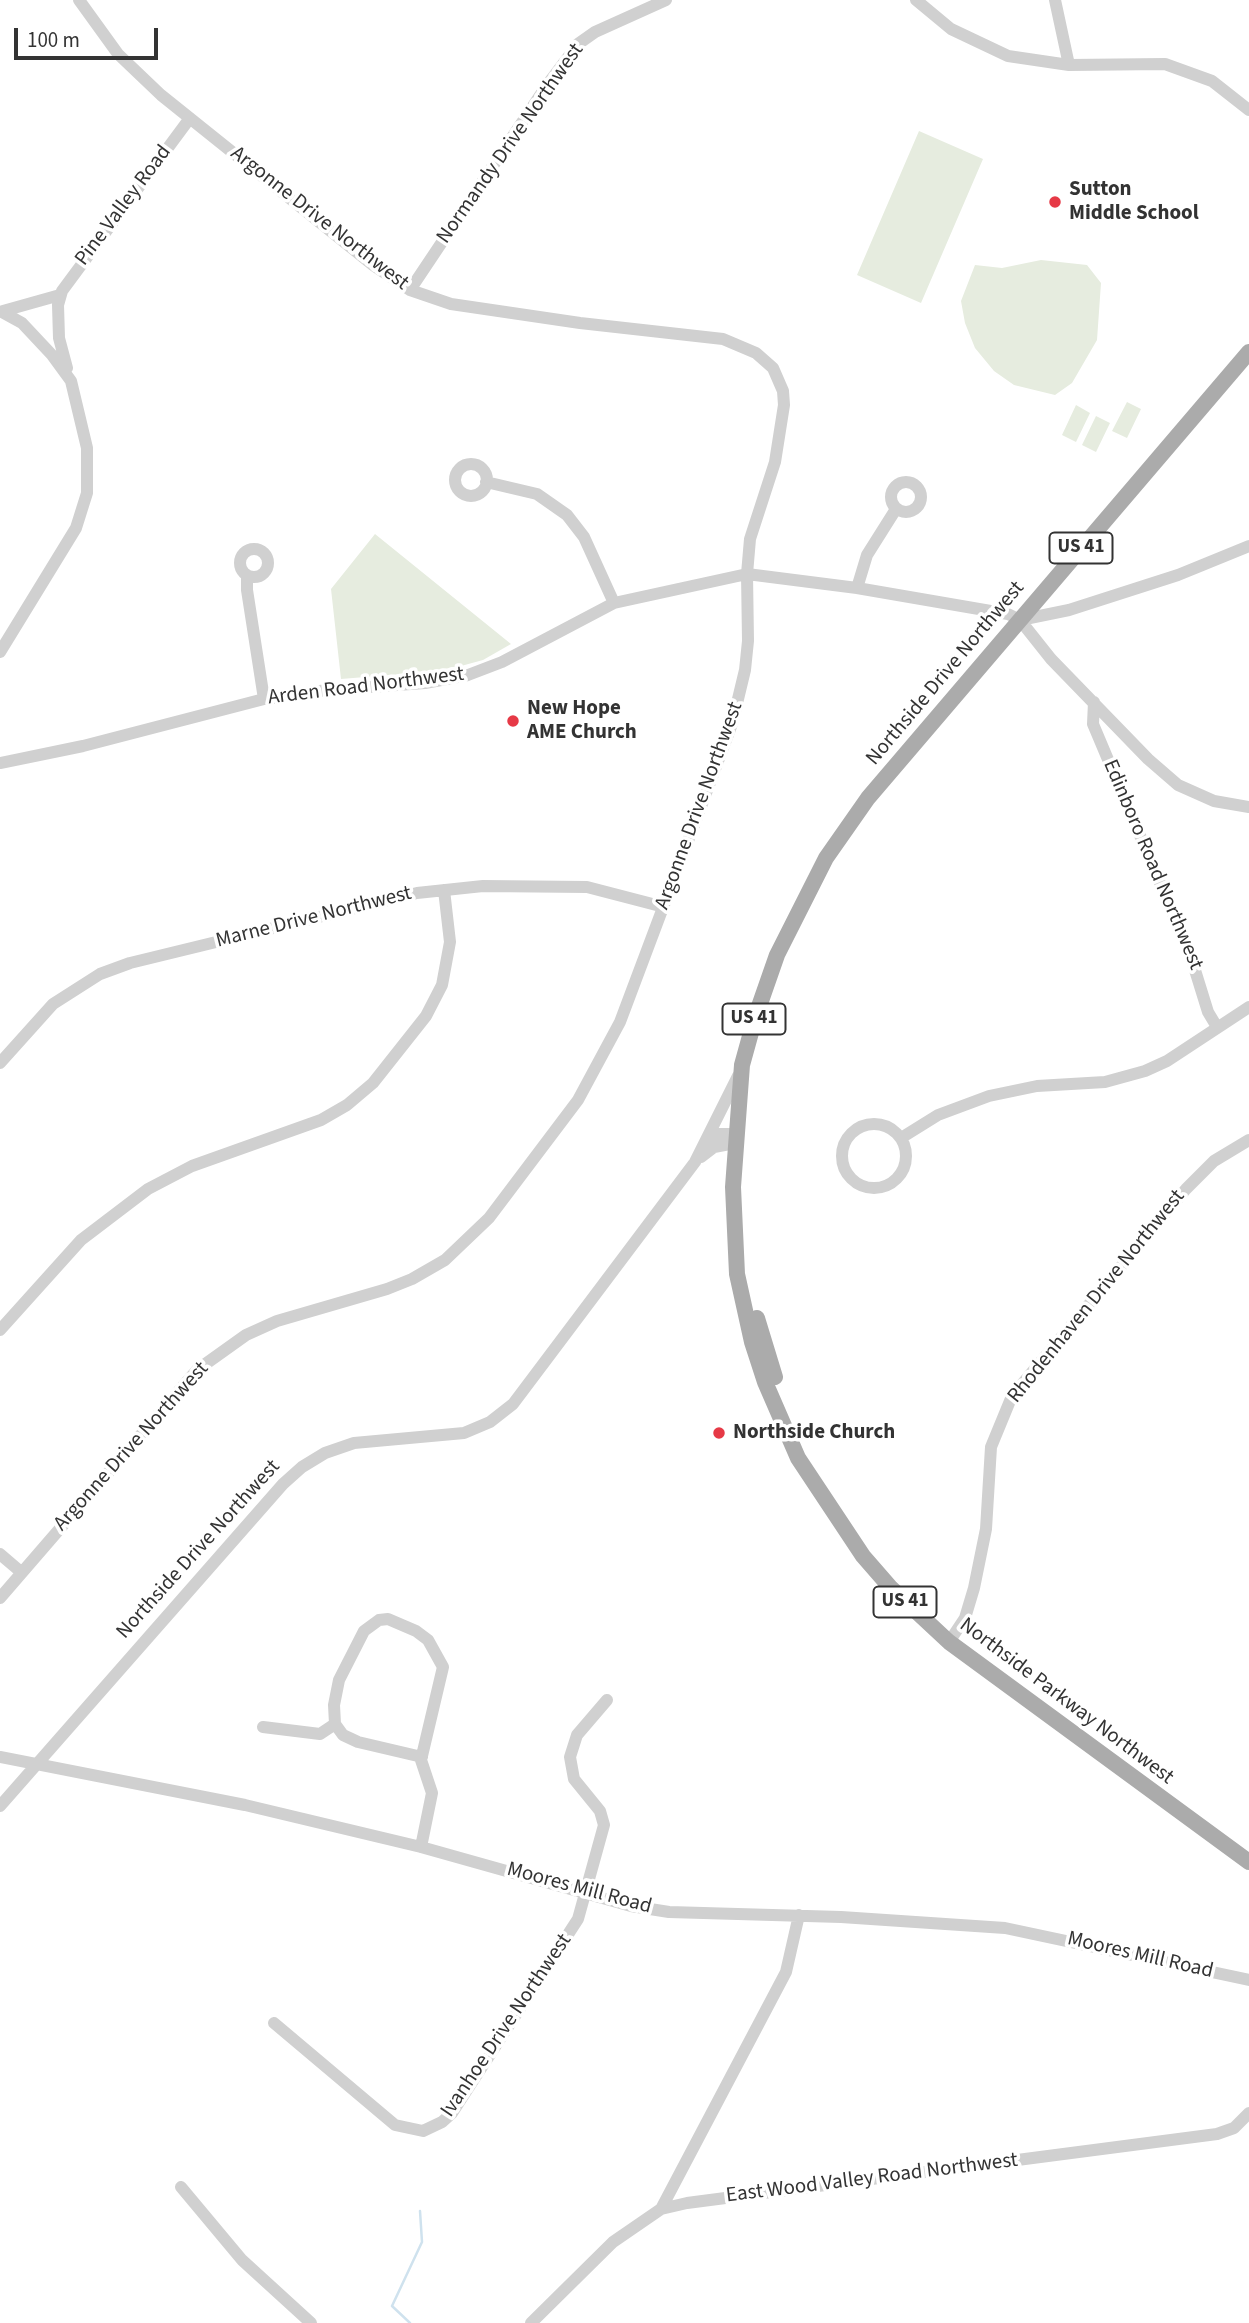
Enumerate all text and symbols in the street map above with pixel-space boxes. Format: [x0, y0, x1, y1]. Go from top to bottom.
scale bar [18, 14, 161, 58]
text: 100 m [27, 25, 80, 55]
street label: Normandy Drive Northwest [432, 39, 590, 249]
street label: Pine Valley Road [70, 141, 178, 271]
street label: Argonne Drive Northwest [225, 142, 413, 296]
place label: Sutton Middle School [1069, 177, 1199, 227]
marker: Sutton Middle School [1047, 194, 1063, 210]
road number: US 41 [1050, 533, 1112, 564]
street label: Northside Drive Northwest [862, 577, 1030, 771]
street label: Arden Road Northwest [267, 662, 465, 712]
place label: New Hope AME Church [527, 696, 637, 746]
street label: Argonne Drive Northwest [651, 699, 749, 913]
marker: New Hope AME Church [505, 713, 521, 729]
street label: Edinboro Road Northwest [1096, 756, 1208, 974]
street label: Marne Drive Northwest [214, 882, 414, 954]
road number: US 41 [722, 1004, 786, 1035]
street label: Rhodenhaven Drive Northwest [1003, 1185, 1191, 1409]
street label: Argonne Drive Northwest [49, 1357, 215, 1537]
place label: Northside Church [733, 1420, 895, 1446]
marker: Northside Church [711, 1425, 727, 1441]
street label: Northside Drive Northwest [112, 1455, 286, 1645]
road number: US 41 [874, 1586, 936, 1618]
street label: Northside Parkway Northwest [954, 1613, 1178, 1791]
street label: Moores Mill Road [504, 1858, 654, 1920]
street label: Moores Mill Road [1065, 1927, 1215, 1985]
street label: Ivanhoe Drive Northwest [436, 1929, 578, 2123]
street label: East Wood Valley Road Northwest [725, 2149, 1019, 2209]

